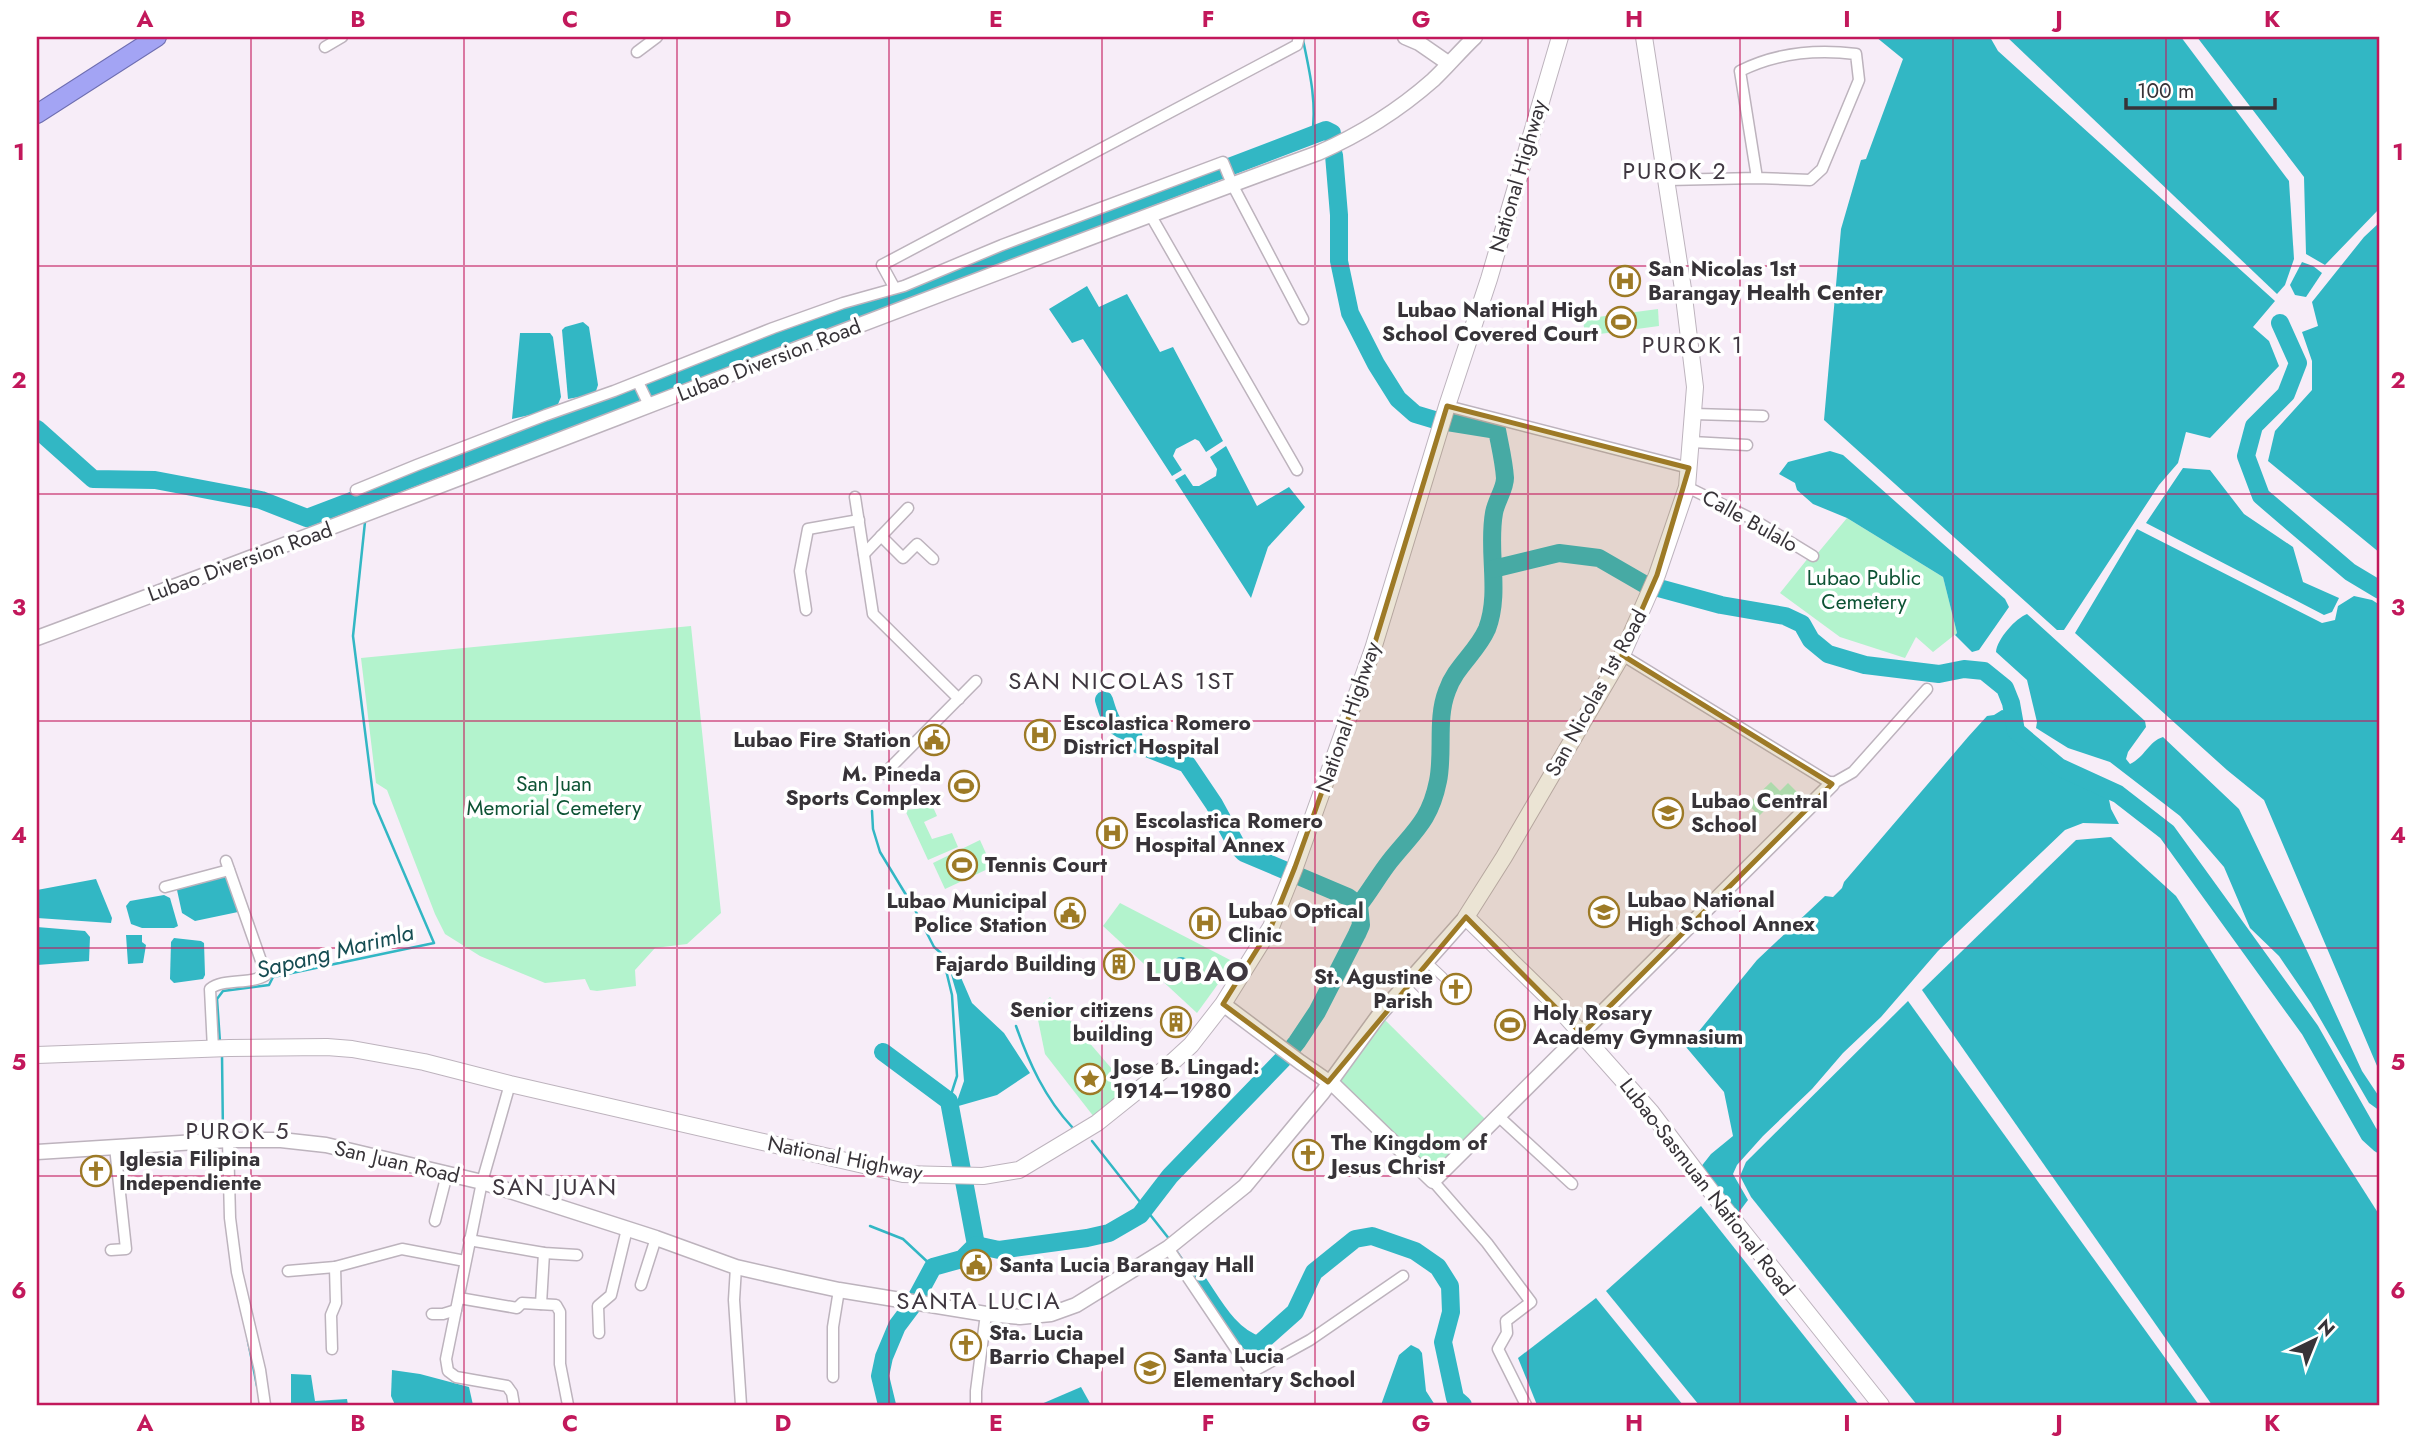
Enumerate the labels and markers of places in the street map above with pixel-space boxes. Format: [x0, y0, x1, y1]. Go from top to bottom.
place label: San Nicolas 1st Barangay Health Center [1648, 254, 1884, 308]
hospital icon: San Nicolas 1st Barangay Health Center [1608, 264, 1642, 298]
place label: Lubao National High School Covered Court [1382, 295, 1598, 349]
sports icon: Lubao National High School Covered Court [1604, 305, 1638, 339]
place label: Escolastica Romero District Hospital [1063, 708, 1251, 762]
hospital icon: Escolastica Romero District Hospital [1023, 718, 1057, 752]
public building icon: Lubao Fire Station [917, 723, 951, 757]
place label: Lubao Fire Station [733, 725, 911, 755]
place label: M. Pineda Sports Complex [785, 759, 942, 813]
sports icon: M. Pineda Sports Complex [947, 769, 981, 803]
place label: Lubao Central School [1691, 786, 1828, 840]
school or university icon: Lubao Central School [1651, 796, 1685, 830]
place label: Escolastica Romero Hospital Annex [1135, 806, 1323, 860]
hospital icon: Escolastica Romero Hospital Annex [1095, 816, 1129, 850]
sports icon: Tennis Court [945, 848, 979, 882]
place label: Tennis Court [985, 850, 1107, 880]
place label: Lubao National High School Annex [1627, 885, 1816, 939]
place label: Lubao Municipal Police Station [887, 886, 1047, 940]
school or university icon: Lubao National High School Annex [1587, 895, 1621, 929]
public building icon: Lubao Municipal Police Station [1053, 896, 1087, 930]
place label: Lubao Optical Clinic [1228, 896, 1364, 950]
hospital icon: Lubao Optical Clinic [1188, 906, 1222, 940]
building icon: Fajardo Building [1102, 947, 1136, 981]
place label: Fajardo Building [935, 949, 1096, 979]
place label: St. Agustine Parish [1314, 962, 1433, 1016]
church icon: St. Agustine Parish [1439, 972, 1473, 1006]
place label: Senior citizens building [1010, 995, 1153, 1049]
place label: Holy Rosary Academy Gymnasium [1532, 998, 1743, 1052]
building icon: Senior citizens building [1159, 1005, 1193, 1039]
sports icon: Holy Rosary Academy Gymnasium [1493, 1008, 1527, 1042]
place label: Jose B. Lingad: 1914–1980 [1109, 1052, 1260, 1106]
place icon: Jose B. Lingad: 1914–1980 [1073, 1062, 1107, 1096]
place label: The Kingdom of Jesus Christ [1327, 1128, 1488, 1182]
church icon: The Kingdom of Jesus Christ [1291, 1138, 1325, 1172]
place label: Iglesia Filipina Independiente [119, 1144, 261, 1198]
church icon: Iglesia Filipina Independiente [79, 1154, 113, 1188]
public building icon: Santa Lucia Barangay Hall [959, 1248, 993, 1282]
place label: Santa Lucia Barangay Hall [999, 1250, 1254, 1280]
place label: Sta. Lucia Barrio Chapel [989, 1318, 1125, 1372]
church icon: Sta. Lucia Barrio Chapel [949, 1328, 983, 1362]
place label: Santa Lucia Elementary School [1173, 1341, 1355, 1395]
school or university icon: Santa Lucia Elementary School [1133, 1351, 1167, 1385]

